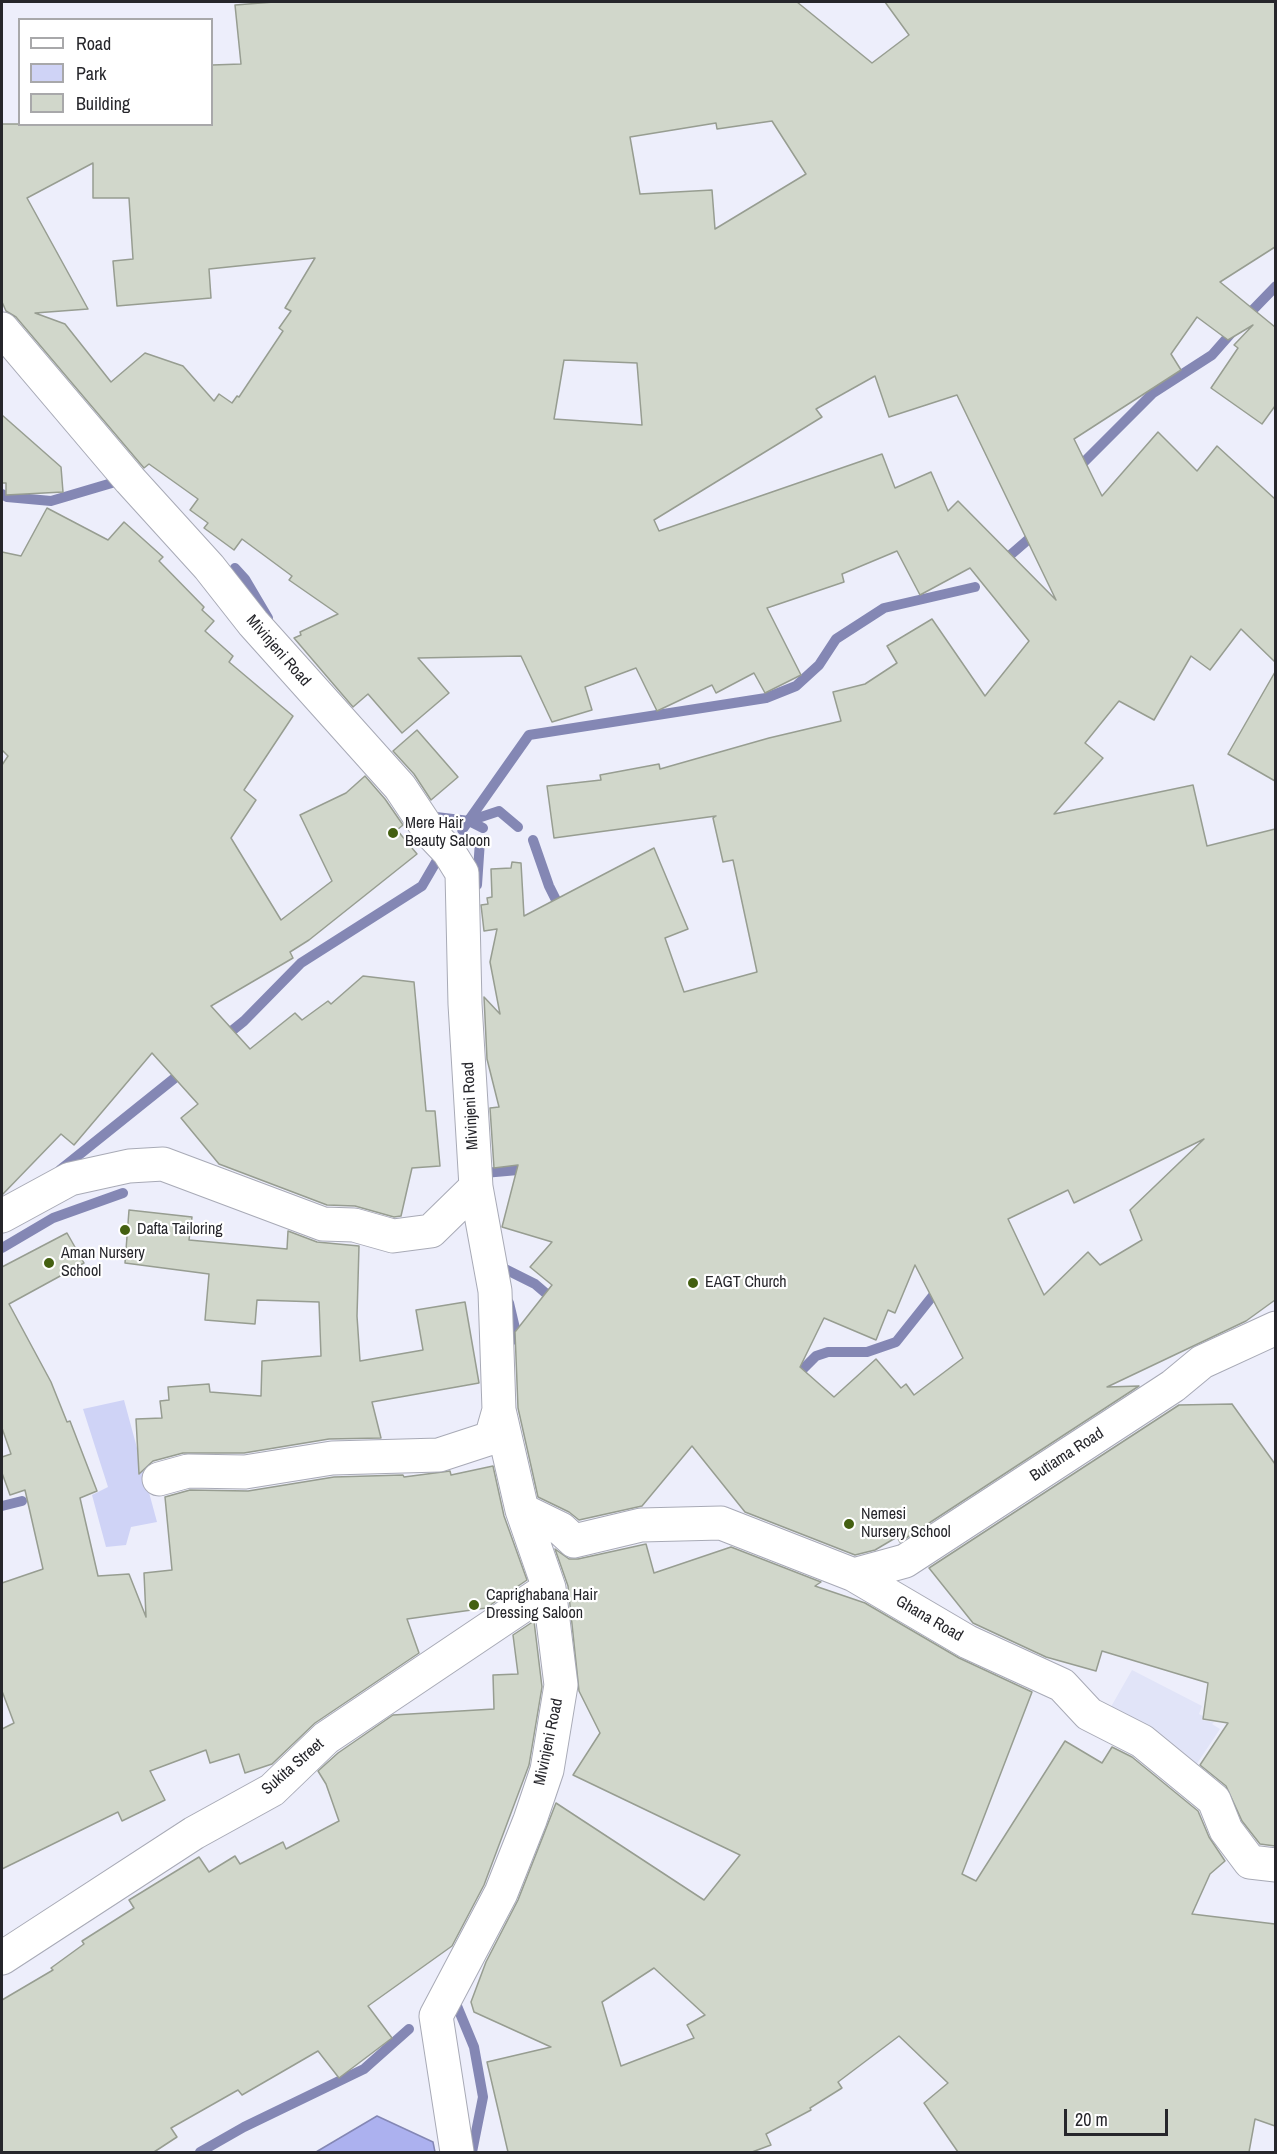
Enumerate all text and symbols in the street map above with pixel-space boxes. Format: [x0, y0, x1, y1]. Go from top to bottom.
legend [18, 18, 213, 126]
text: Road [76, 31, 111, 56]
text: Park [76, 61, 106, 86]
text: Building [76, 91, 130, 116]
street label: Mivinjeni Road [242, 611, 314, 691]
place label: Mere Hair Beauty Saloon [405, 814, 490, 852]
marker: Mere Hair Beauty Saloon [386, 826, 400, 840]
street label: Mivinjeni Road [459, 1061, 483, 1151]
place label: Dafta Tailoring [137, 1220, 223, 1240]
marker: Dafta Tailoring [118, 1223, 132, 1237]
place label: Aman Nursery School [61, 1244, 145, 1282]
marker: Aman Nursery School [42, 1256, 56, 1270]
place label: EAGT Church [705, 1273, 787, 1293]
marker: EAGT Church [686, 1276, 700, 1290]
street label: Butiama Road [1027, 1424, 1107, 1486]
place label: Nemesi Nursery School [861, 1505, 951, 1543]
marker: Nemesi Nursery School [842, 1517, 856, 1531]
place label: Caprighabana Hair Dressing Saloon [486, 1586, 598, 1624]
street label: Ghana Road [892, 1592, 966, 1646]
marker: Caprighabana Hair Dressing Saloon [467, 1598, 481, 1612]
street label: Mivinjeni Road [530, 1697, 568, 1787]
street label: Sukita Street [258, 1735, 328, 1799]
scale bar [1067, 2097, 1170, 2135]
text: 20 m [1075, 2107, 1108, 2132]

